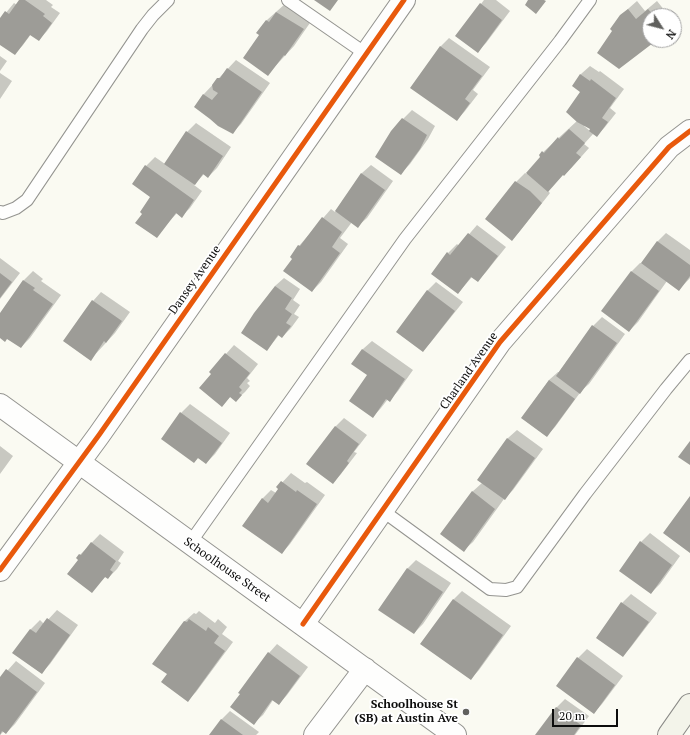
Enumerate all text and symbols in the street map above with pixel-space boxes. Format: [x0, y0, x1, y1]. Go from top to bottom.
north arrow [642, 8, 682, 48]
text: N [663, 27, 679, 42]
street label: Dansey Avenue [166, 243, 224, 317]
street label: Charland Avenue [437, 330, 501, 412]
street label: Schoolhouse Street [181, 535, 273, 605]
place label: Schoolhouse St (SB) at Austin Ave [355, 698, 458, 726]
scale bar [554, 701, 620, 727]
marker: Schoolhouse St (SB) at Austin Ave [461, 707, 471, 717]
text: 20 m [559, 708, 585, 723]

